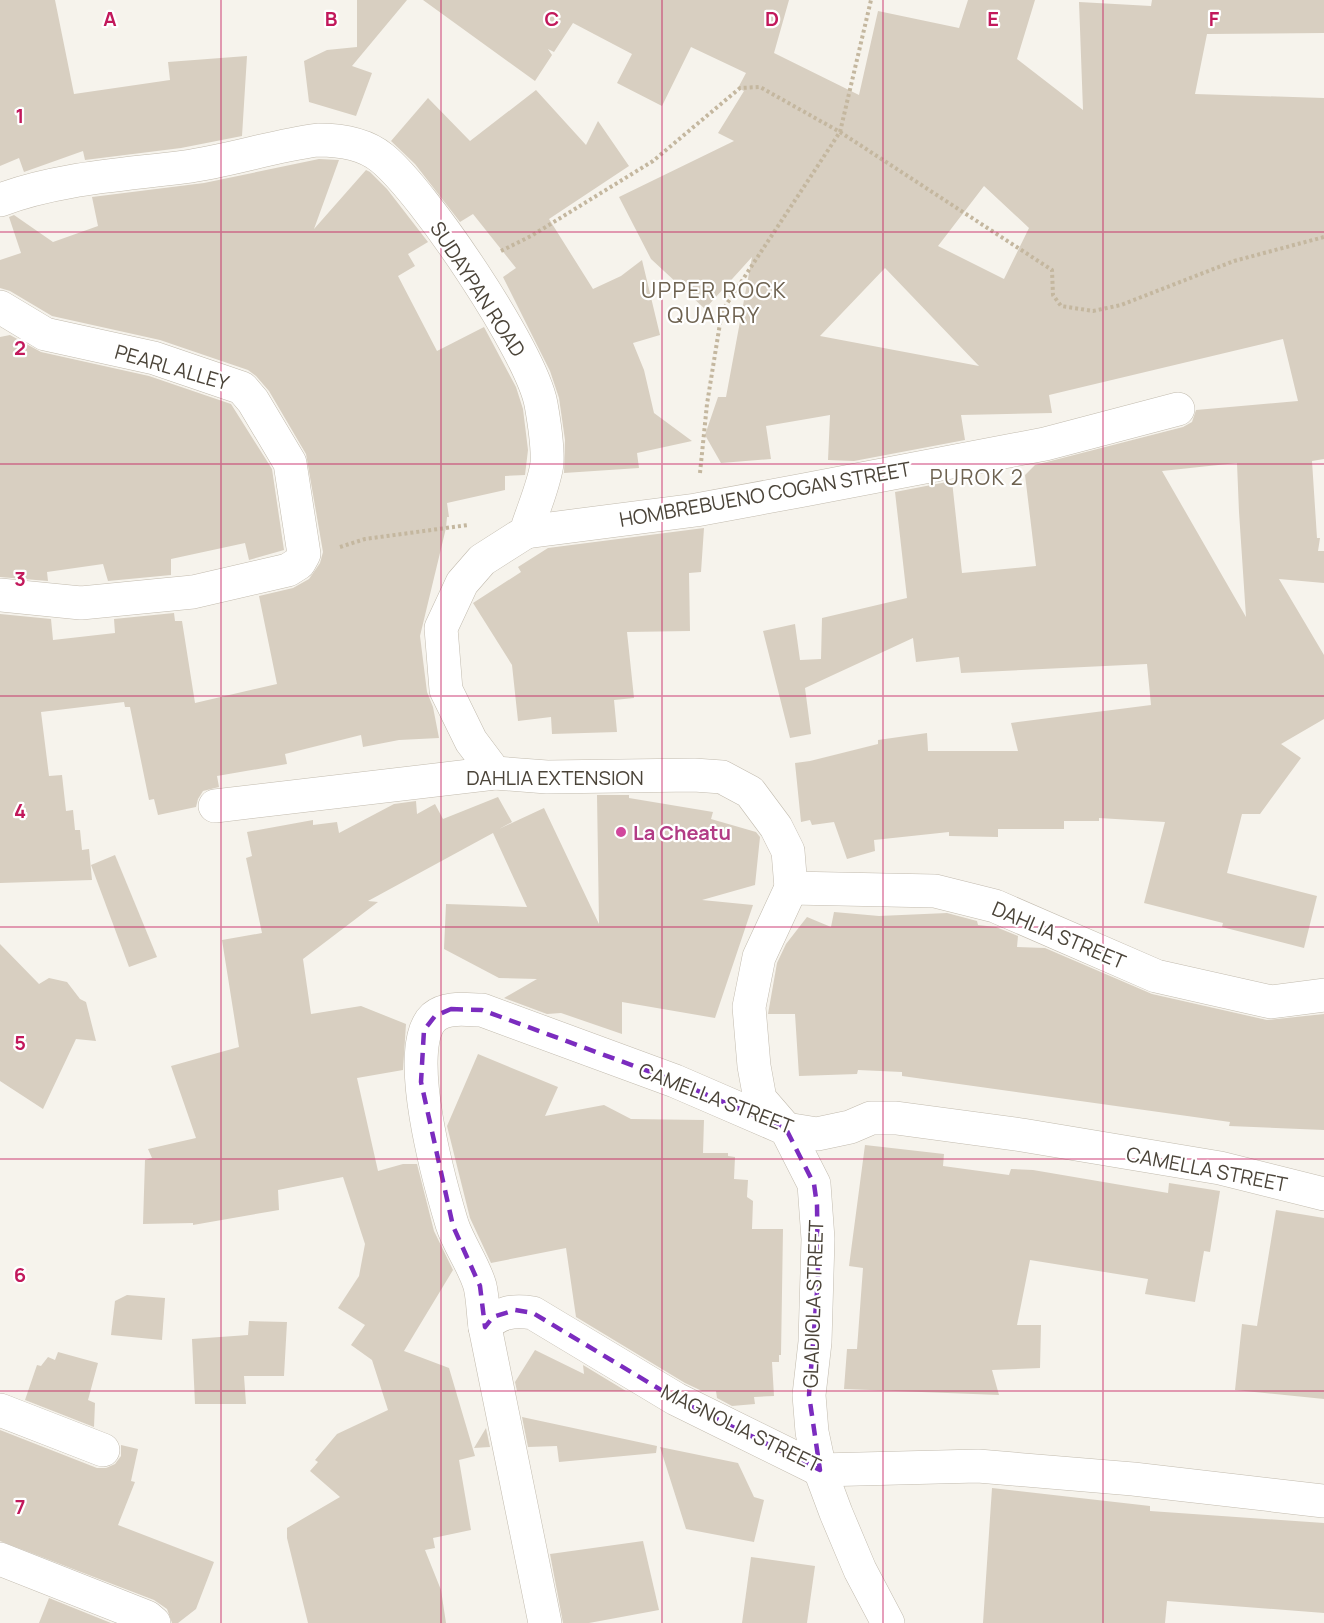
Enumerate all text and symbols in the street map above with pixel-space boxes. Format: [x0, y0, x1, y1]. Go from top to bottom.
text: A [103, 5, 117, 32]
text: B [325, 5, 338, 32]
text: C [545, 5, 559, 32]
text: D [765, 5, 779, 32]
text: E [987, 5, 999, 32]
text: F [1209, 5, 1220, 32]
text: 1 [16, 102, 24, 129]
street label: SUDAYPAN ROAD [424, 216, 532, 362]
district label: UPPER ROCK QUARRY [641, 275, 787, 330]
text: 2 [14, 334, 26, 361]
street label: PEARL ALLEY [112, 338, 233, 396]
street label: HOMBREBUENO COGAN STREET [617, 455, 913, 533]
district label: PUROK 2 [930, 463, 1024, 491]
text: 3 [14, 565, 26, 592]
street label: DAHLIA EXTENSION [466, 764, 644, 791]
text: 4 [14, 797, 26, 824]
place label: La Cheatu [633, 819, 731, 846]
marker: La Cheatu [614, 825, 628, 839]
street label: DAHLIA STREET [988, 895, 1130, 975]
text: 5 [14, 1029, 26, 1056]
street label: CAMELLA STREET [635, 1056, 797, 1140]
street label: CAMELLA STREET [1124, 1140, 1290, 1198]
street label: GLADIOLA STREET [797, 1219, 829, 1388]
text: 6 [14, 1261, 26, 1288]
street label: MAGNOLIA STREET [657, 1378, 825, 1478]
text: 7 [15, 1493, 25, 1520]

